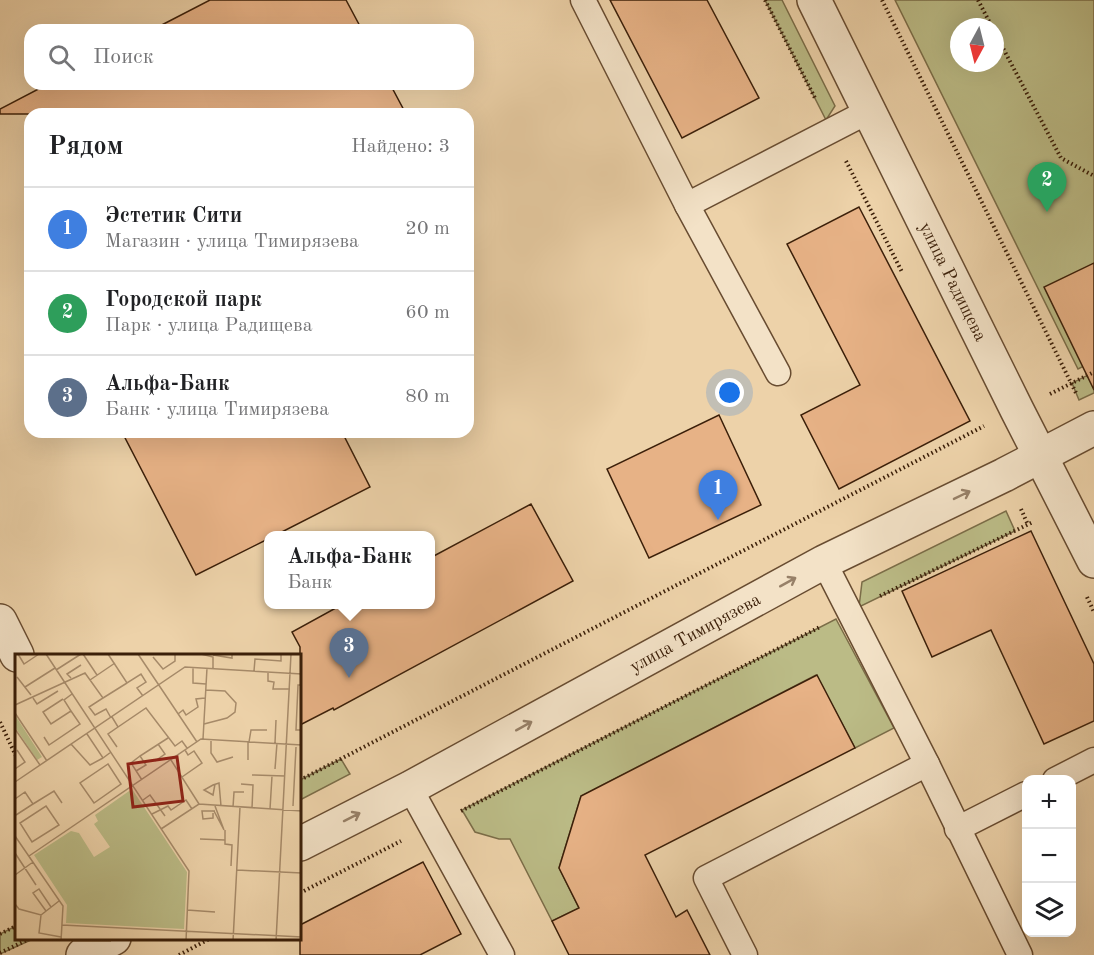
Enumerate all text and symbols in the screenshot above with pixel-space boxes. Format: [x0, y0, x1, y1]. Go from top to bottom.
north arrow [950, 18, 1004, 72]
search box [24, 24, 474, 90]
icon: search [45, 41, 78, 74]
text: Поиск [93, 46, 154, 68]
text: Рядом [48, 134, 123, 160]
text: Найдено: 3 [351, 137, 450, 157]
pin: 2 [1028, 162, 1066, 212]
text: Эстетик Сити [105, 205, 242, 227]
text: 1 [62, 219, 73, 239]
text: 20 m [405, 219, 450, 239]
street label: улица Радищева [915, 219, 989, 344]
text: Магазин · улица Тимирязева [105, 232, 359, 252]
text: Городской парк [105, 289, 262, 311]
text: 2 [62, 303, 73, 323]
text: 60 m [405, 303, 450, 323]
text: Парк · улица Радищева [105, 316, 313, 336]
text: Альфа-Банк [105, 373, 230, 395]
your location [715, 378, 744, 407]
text: 3 [62, 387, 73, 407]
text: 80 m [405, 387, 450, 407]
text: Банк · улица Тимирязева [105, 400, 329, 420]
pin: 1 [698, 470, 738, 520]
one-way arrow [953, 489, 971, 501]
popup [264, 531, 435, 609]
text: Альфа-Банк [287, 546, 412, 568]
text: Банк [287, 573, 332, 593]
one-way arrow [779, 576, 796, 588]
street label: улица Тимирязева [627, 590, 764, 676]
pin: 3 [330, 628, 368, 678]
inset map [15, 654, 302, 940]
one-way arrow [515, 720, 533, 731]
map controls [1022, 775, 1076, 937]
button: + [1022, 775, 1076, 829]
one-way arrow [343, 811, 361, 823]
button: − [1022, 829, 1076, 883]
button: layers [1022, 883, 1076, 937]

